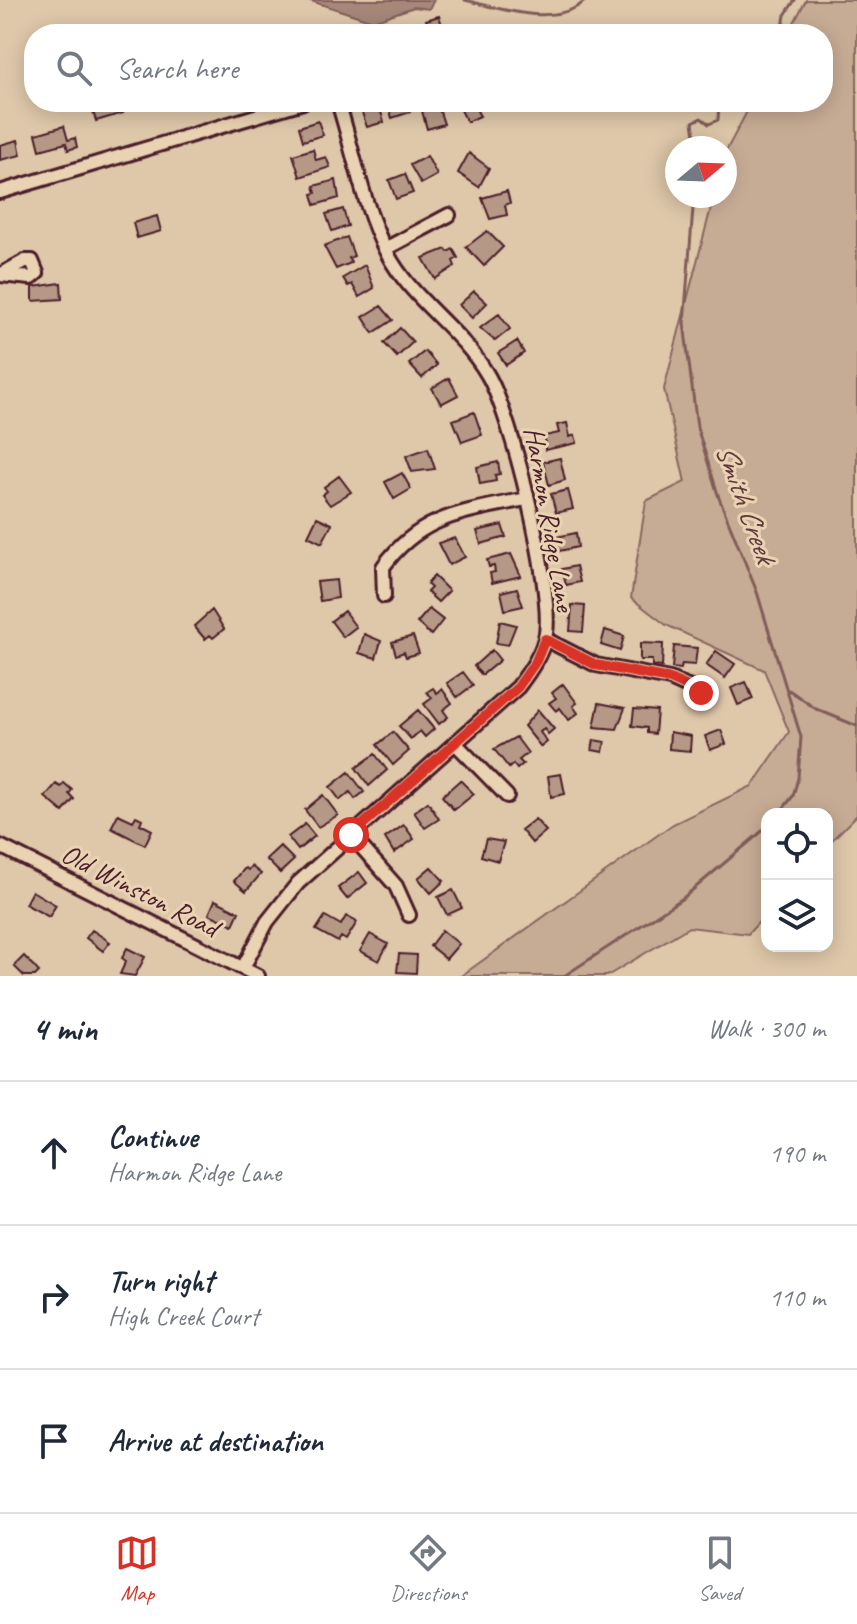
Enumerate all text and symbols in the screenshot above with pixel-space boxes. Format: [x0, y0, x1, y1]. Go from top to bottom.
search box [24, 24, 833, 112]
icon: search [52, 46, 96, 90]
text: Search here [116, 49, 238, 87]
north arrow [665, 136, 737, 208]
street label: Harmon Ridge Lane [517, 424, 584, 616]
water label: Smith Creek [707, 438, 787, 572]
route end [683, 675, 719, 711]
map controls [761, 808, 833, 952]
button: locate [761, 808, 833, 880]
route start [333, 817, 369, 853]
street label: Old Winston Road [56, 835, 228, 946]
button: layers [761, 880, 833, 952]
text: 4 min [32, 1007, 97, 1050]
text: Walk · 300 m [708, 1012, 825, 1045]
text: Continue [108, 1118, 198, 1156]
icon: ahead [32, 1131, 76, 1175]
text: 190 m [769, 1137, 825, 1170]
text: Harmon Ridge Lane [108, 1156, 281, 1189]
text: Turn right [108, 1262, 213, 1300]
icon: right [32, 1275, 76, 1319]
text: 110 m [769, 1281, 825, 1314]
text: High Creek Court [108, 1300, 259, 1333]
icon: arrive [32, 1419, 76, 1463]
text: Arrive at destination [108, 1422, 323, 1460]
tab: Map [115, 1531, 159, 1607]
tab: Directions [390, 1531, 467, 1607]
tab: Saved [698, 1531, 742, 1607]

